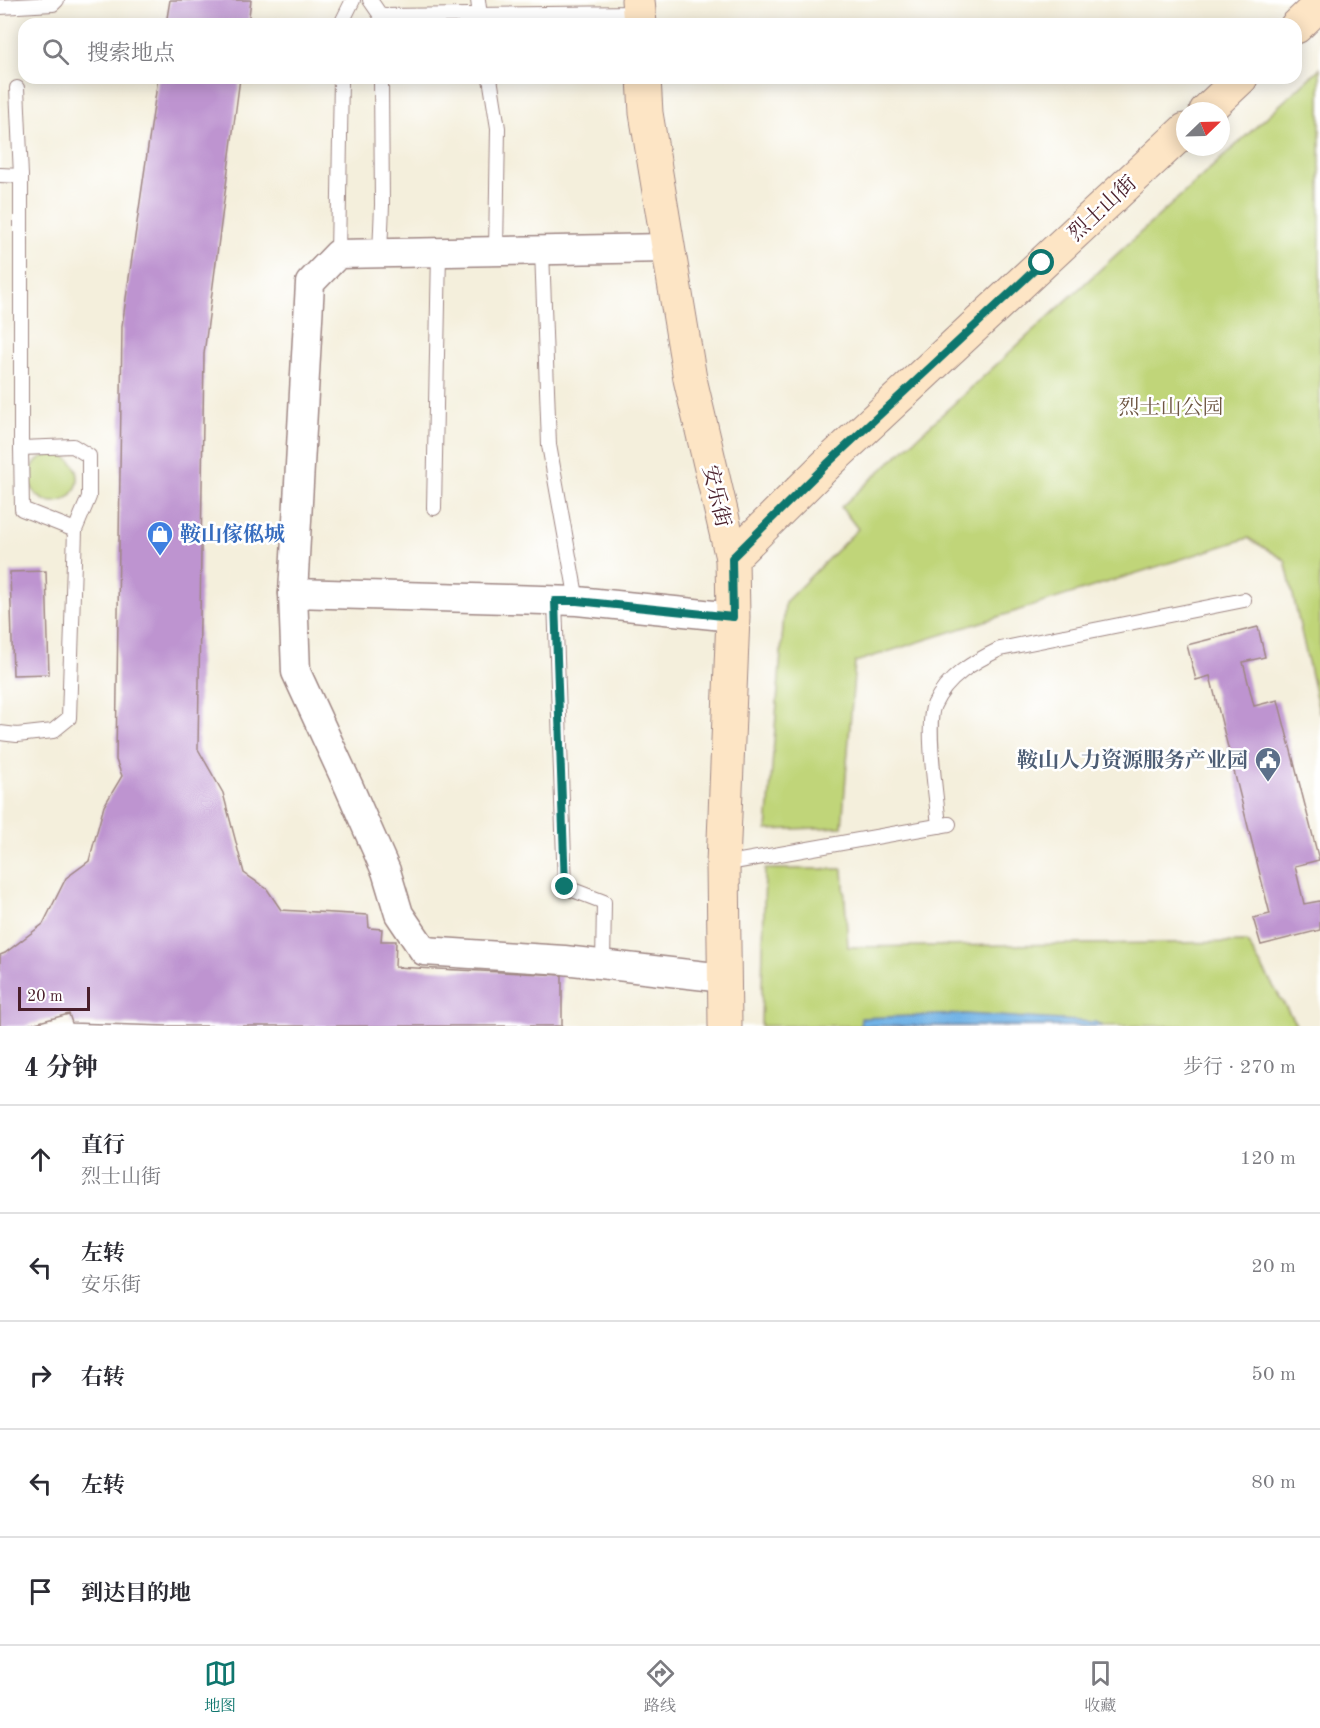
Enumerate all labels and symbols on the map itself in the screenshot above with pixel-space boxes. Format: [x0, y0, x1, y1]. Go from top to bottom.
north arrow [1176, 102, 1230, 156]
street label: 烈士山街 [1064, 171, 1141, 245]
route start [1028, 249, 1054, 275]
park label: 烈士山公园 [1119, 396, 1224, 419]
street label: 安乐街 [698, 463, 735, 529]
shop icon: 鞍山傢俬城 [145, 519, 175, 557]
place label: 鞍山傢俬城 [180, 523, 285, 546]
public building icon: 鞍山人力资源服务产业园 [1253, 745, 1283, 783]
place label: 鞍山人力资源服务产业园 [1017, 748, 1248, 772]
route end [551, 873, 577, 899]
scale bar [18, 984, 90, 1012]

